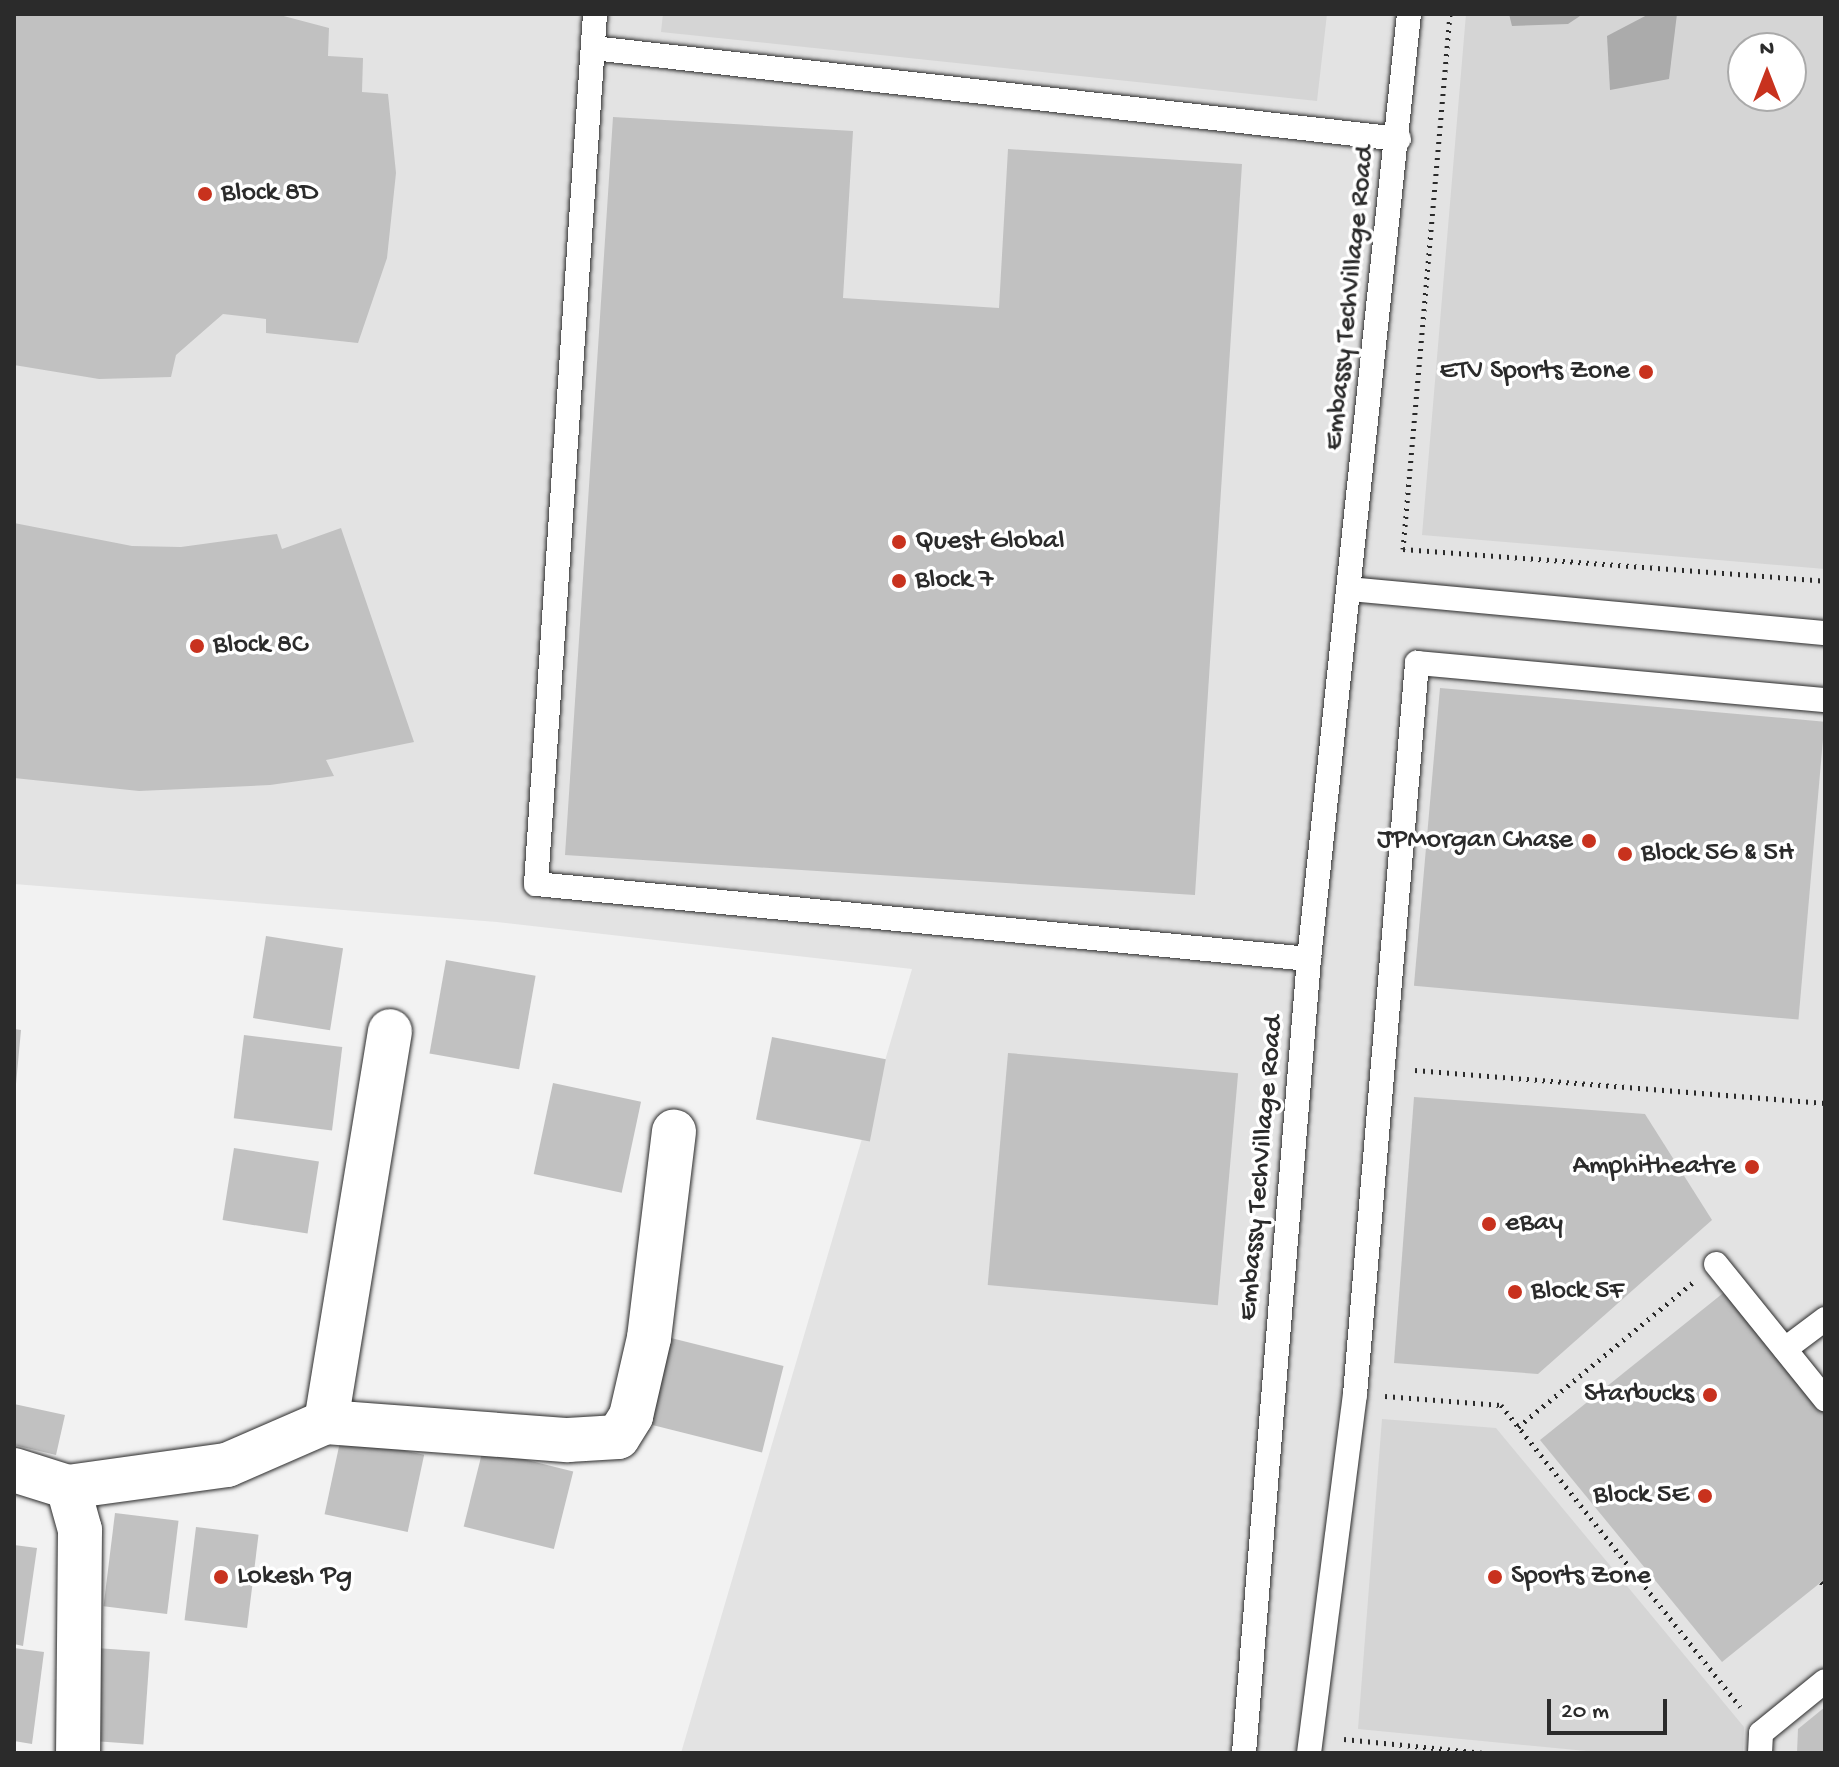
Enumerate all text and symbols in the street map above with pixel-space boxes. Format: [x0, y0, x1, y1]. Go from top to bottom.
north arrow [1727, 32, 1807, 112]
text: N [1760, 37, 1774, 63]
street label: Embassy TechVillage Road [1318, 144, 1384, 452]
place label: Block 8D [221, 177, 318, 211]
marker: Block 8D [196, 185, 214, 203]
place label: ETV Sports Zone [1440, 355, 1630, 389]
marker: ETV Sports Zone [1637, 363, 1655, 381]
place label: Quest Global [915, 525, 1065, 559]
marker: Quest Global [890, 533, 908, 551]
place label: Block 7 [915, 564, 993, 598]
marker: Block 7 [890, 572, 908, 590]
place label: Block 8C [213, 629, 307, 663]
marker: Block 8C [188, 637, 206, 655]
place label: JPMorgan Chase [1377, 824, 1573, 858]
marker: JPMorgan Chase [1580, 832, 1598, 850]
place label: Block 5G & 5H [1641, 837, 1794, 871]
marker: Block 5G & 5H [1616, 845, 1634, 863]
street label: Embassy TechVillage Road [1232, 1014, 1292, 1322]
place label: Amphitheatre [1572, 1150, 1736, 1184]
marker: Amphitheatre [1743, 1158, 1761, 1176]
place label: eBay [1505, 1207, 1563, 1241]
marker: eBay [1480, 1215, 1498, 1233]
place label: Block 5F [1531, 1275, 1624, 1309]
marker: Block 5F [1506, 1283, 1524, 1301]
place label: Starbucks [1584, 1378, 1694, 1412]
marker: Starbucks [1701, 1386, 1719, 1404]
place label: Block 5E [1593, 1479, 1689, 1513]
marker: Block 5E [1696, 1487, 1714, 1505]
place label: Lokesh Pg [237, 1560, 352, 1594]
place label: Sports Zone [1511, 1560, 1651, 1594]
marker: Lokesh Pg [212, 1568, 230, 1586]
marker: Sports Zone [1486, 1568, 1504, 1586]
scale bar [1551, 1683, 1671, 1733]
text: 20 m [1561, 1698, 1609, 1727]

